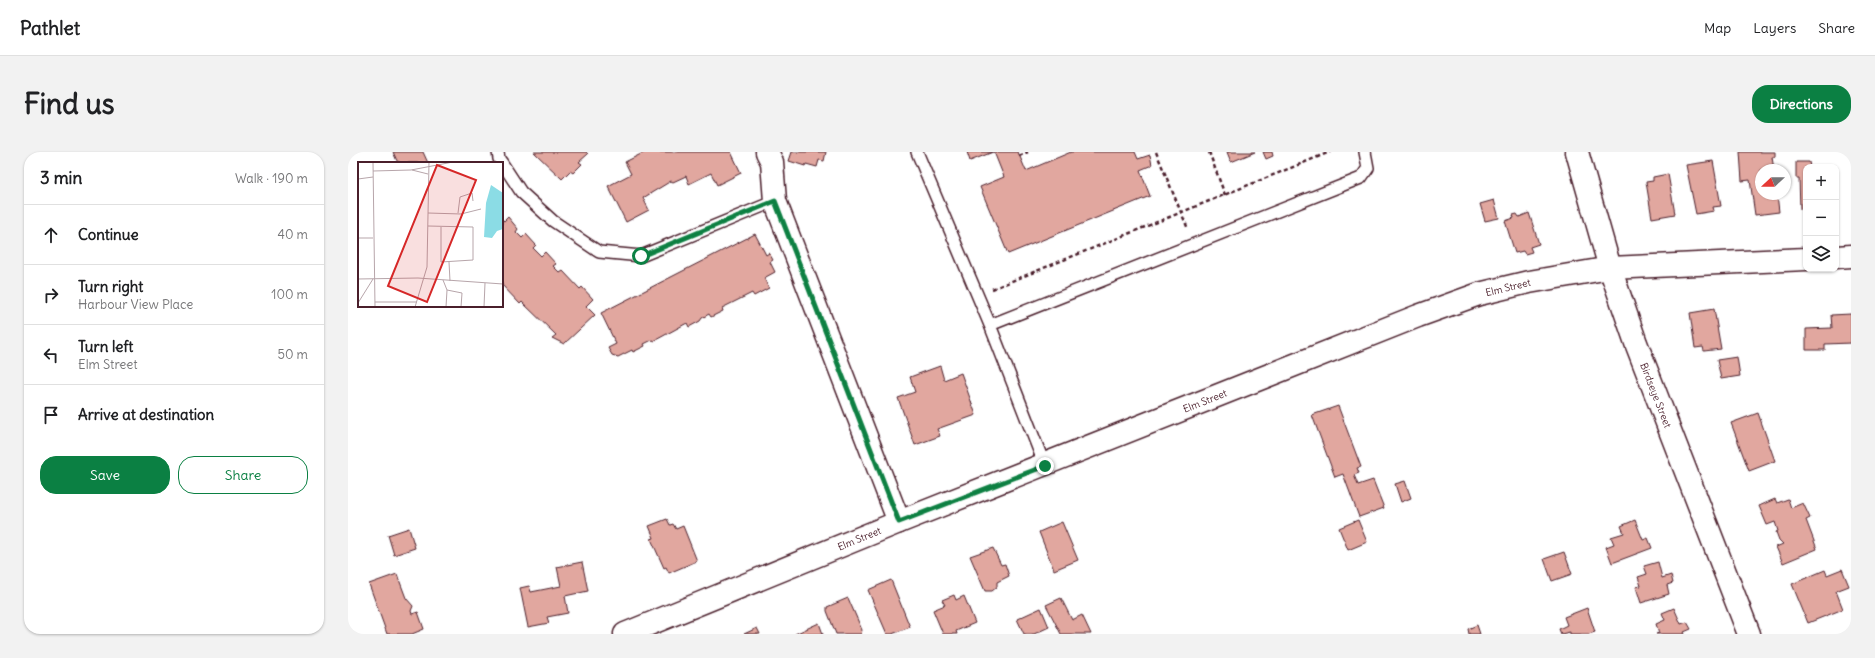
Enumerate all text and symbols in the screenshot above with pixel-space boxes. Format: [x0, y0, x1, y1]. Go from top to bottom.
text: Pathlet [20, 16, 80, 40]
text: Map [1704, 19, 1731, 37]
text: Layers [1753, 19, 1796, 37]
text: Share [1818, 19, 1855, 37]
button: Directions [1752, 85, 1851, 123]
text: Find us [24, 86, 115, 122]
inset map [358, 162, 503, 307]
north arrow [1755, 164, 1791, 200]
map controls [1803, 164, 1839, 272]
button: + [1803, 164, 1839, 200]
text: 3 min [40, 167, 82, 189]
text: Walk · 190 m [235, 170, 308, 187]
button: − [1803, 200, 1839, 236]
icon: ahead [40, 224, 62, 246]
text: Continue [78, 225, 139, 244]
text: 40 m [277, 226, 308, 243]
button: layers [1803, 236, 1839, 272]
route start [632, 247, 650, 265]
street label: Elm Street [1484, 275, 1532, 299]
text: Turn right [78, 277, 143, 296]
icon: right [40, 284, 62, 306]
text: 100 m [271, 286, 308, 303]
text: Harbour View Place [78, 296, 193, 313]
text: Turn left [78, 337, 133, 356]
icon: left [40, 344, 62, 366]
text: 50 m [277, 346, 308, 363]
text: Elm Street [78, 356, 138, 373]
street label: Birdseye Street [1638, 361, 1675, 430]
street label: Elm Street [1181, 386, 1229, 415]
icon: arrive [40, 404, 62, 426]
text: Arrive at destination [78, 405, 214, 424]
button: Save [40, 456, 170, 494]
button: Share [178, 456, 308, 494]
route end [1036, 457, 1054, 475]
street label: Elm Street [835, 523, 884, 553]

